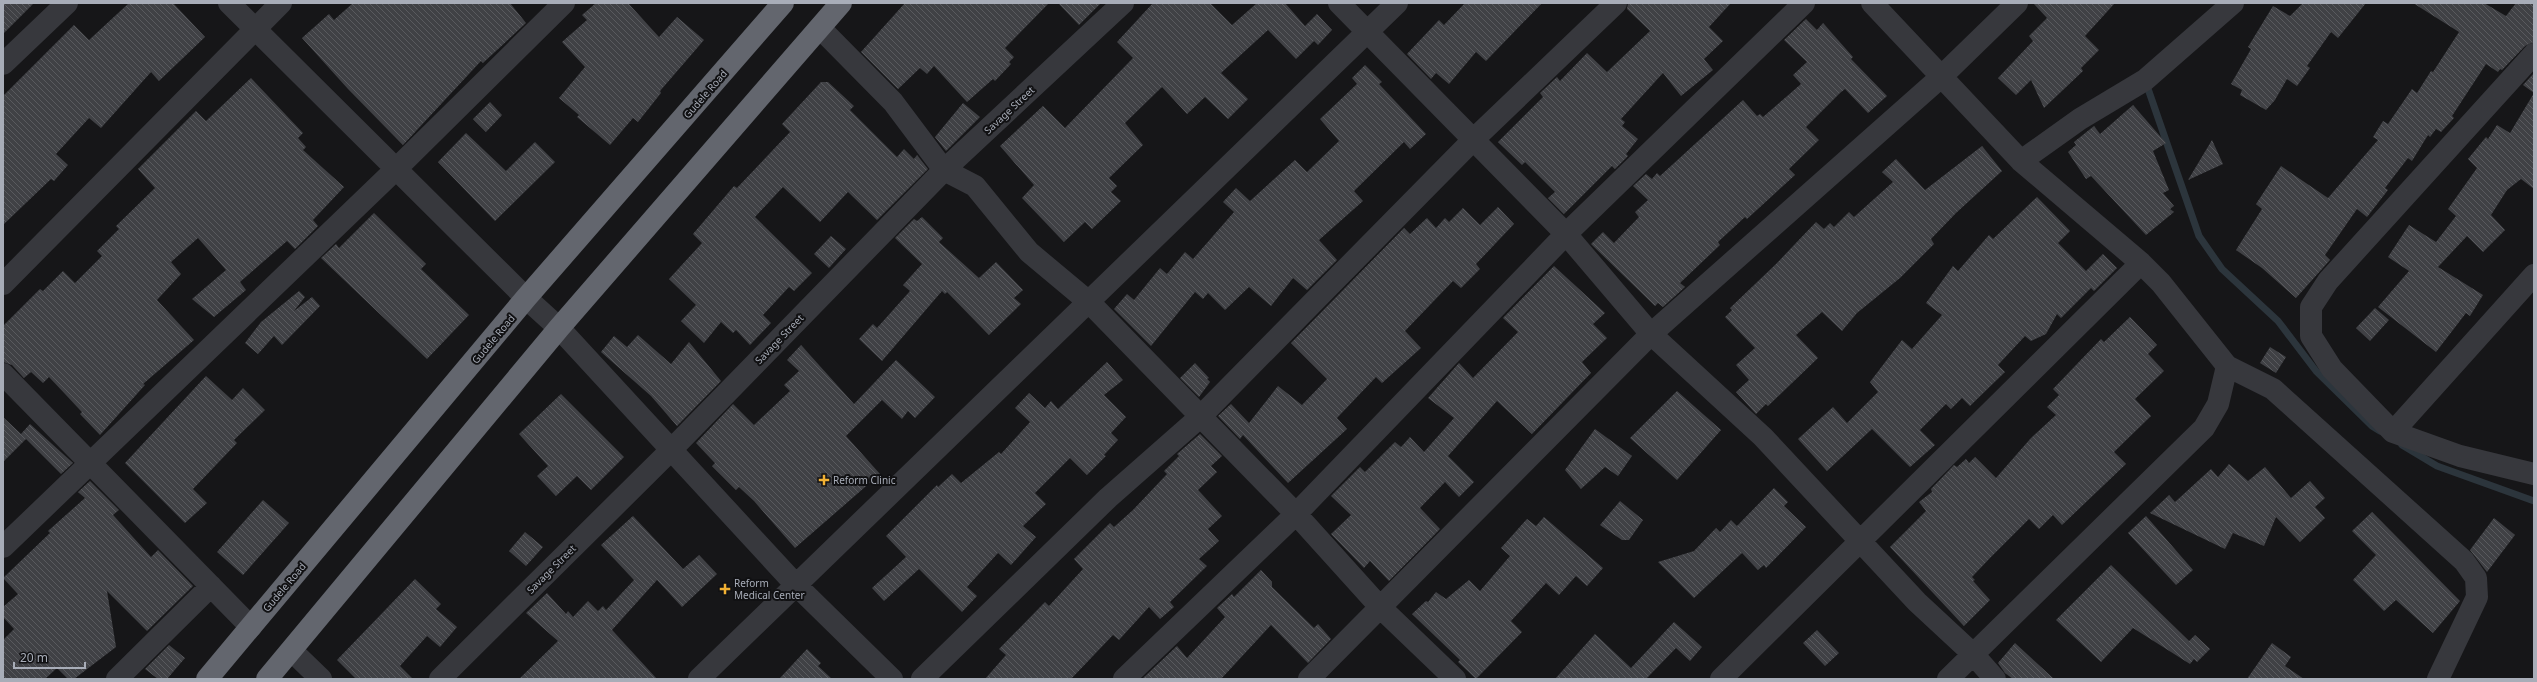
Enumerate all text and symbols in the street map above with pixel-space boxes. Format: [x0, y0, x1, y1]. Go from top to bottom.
street label: Gudele Road [680, 67, 730, 121]
street label: Savage Street [981, 83, 1037, 137]
street label: Gudele Road [468, 311, 518, 367]
street label: Savage Street [752, 311, 807, 367]
place label: Reform Clinic [833, 473, 896, 487]
marker: Reform Clinic [818, 474, 830, 486]
street label: Savage Street [523, 541, 579, 597]
street label: Gudele Road [259, 559, 309, 615]
place label: Reform Medical Center [734, 576, 805, 602]
marker: Reform Medical Center [719, 583, 731, 595]
scale bar [14, 644, 85, 670]
text: 20 m [20, 649, 48, 666]

